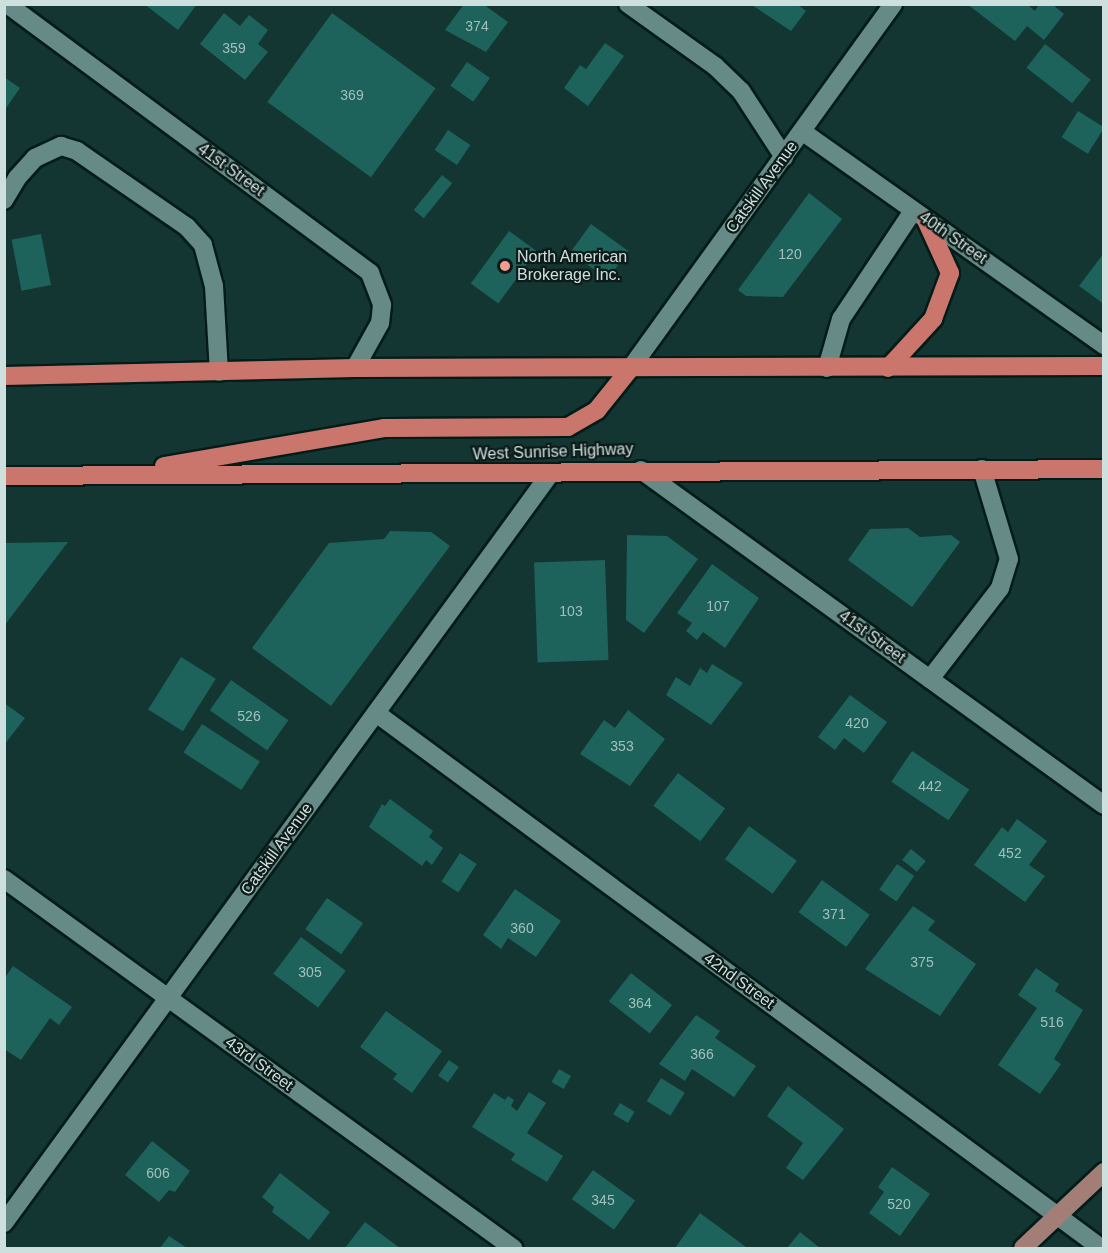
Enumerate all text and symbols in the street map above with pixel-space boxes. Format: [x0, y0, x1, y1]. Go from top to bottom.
house number: 374 [465, 18, 489, 34]
house number: 359 [222, 40, 246, 56]
house number: 369 [340, 87, 364, 103]
street label: Catskill Avenue [722, 137, 802, 237]
street label: 41st Street [194, 139, 268, 201]
street label: 40th Street [915, 208, 991, 268]
house number: 120 [778, 246, 802, 262]
place label: North American Brokerage Inc. [517, 247, 628, 285]
marker: North American Brokerage Inc. [498, 259, 512, 273]
street label: West Sunrise Highway [472, 440, 634, 464]
house number: 107 [706, 598, 730, 614]
house number: 103 [559, 603, 583, 619]
street label: 41st Street [835, 606, 909, 668]
house number: 526 [237, 708, 261, 724]
house number: 420 [845, 715, 869, 731]
house number: 353 [610, 738, 634, 754]
house number: 442 [918, 778, 942, 794]
street label: Catskill Avenue [237, 799, 317, 899]
house number: 452 [998, 845, 1022, 861]
house number: 371 [822, 906, 846, 922]
house number: 360 [510, 920, 534, 936]
street label: 42nd Street [700, 949, 778, 1013]
house number: 375 [910, 954, 934, 970]
house number: 305 [298, 964, 322, 980]
house number: 364 [628, 995, 652, 1011]
house number: 516 [1040, 1014, 1064, 1030]
street label: 43rd Street [221, 1033, 297, 1095]
house number: 366 [690, 1046, 714, 1062]
house number: 606 [146, 1165, 170, 1181]
house number: 345 [591, 1192, 615, 1208]
house number: 520 [887, 1196, 911, 1212]

